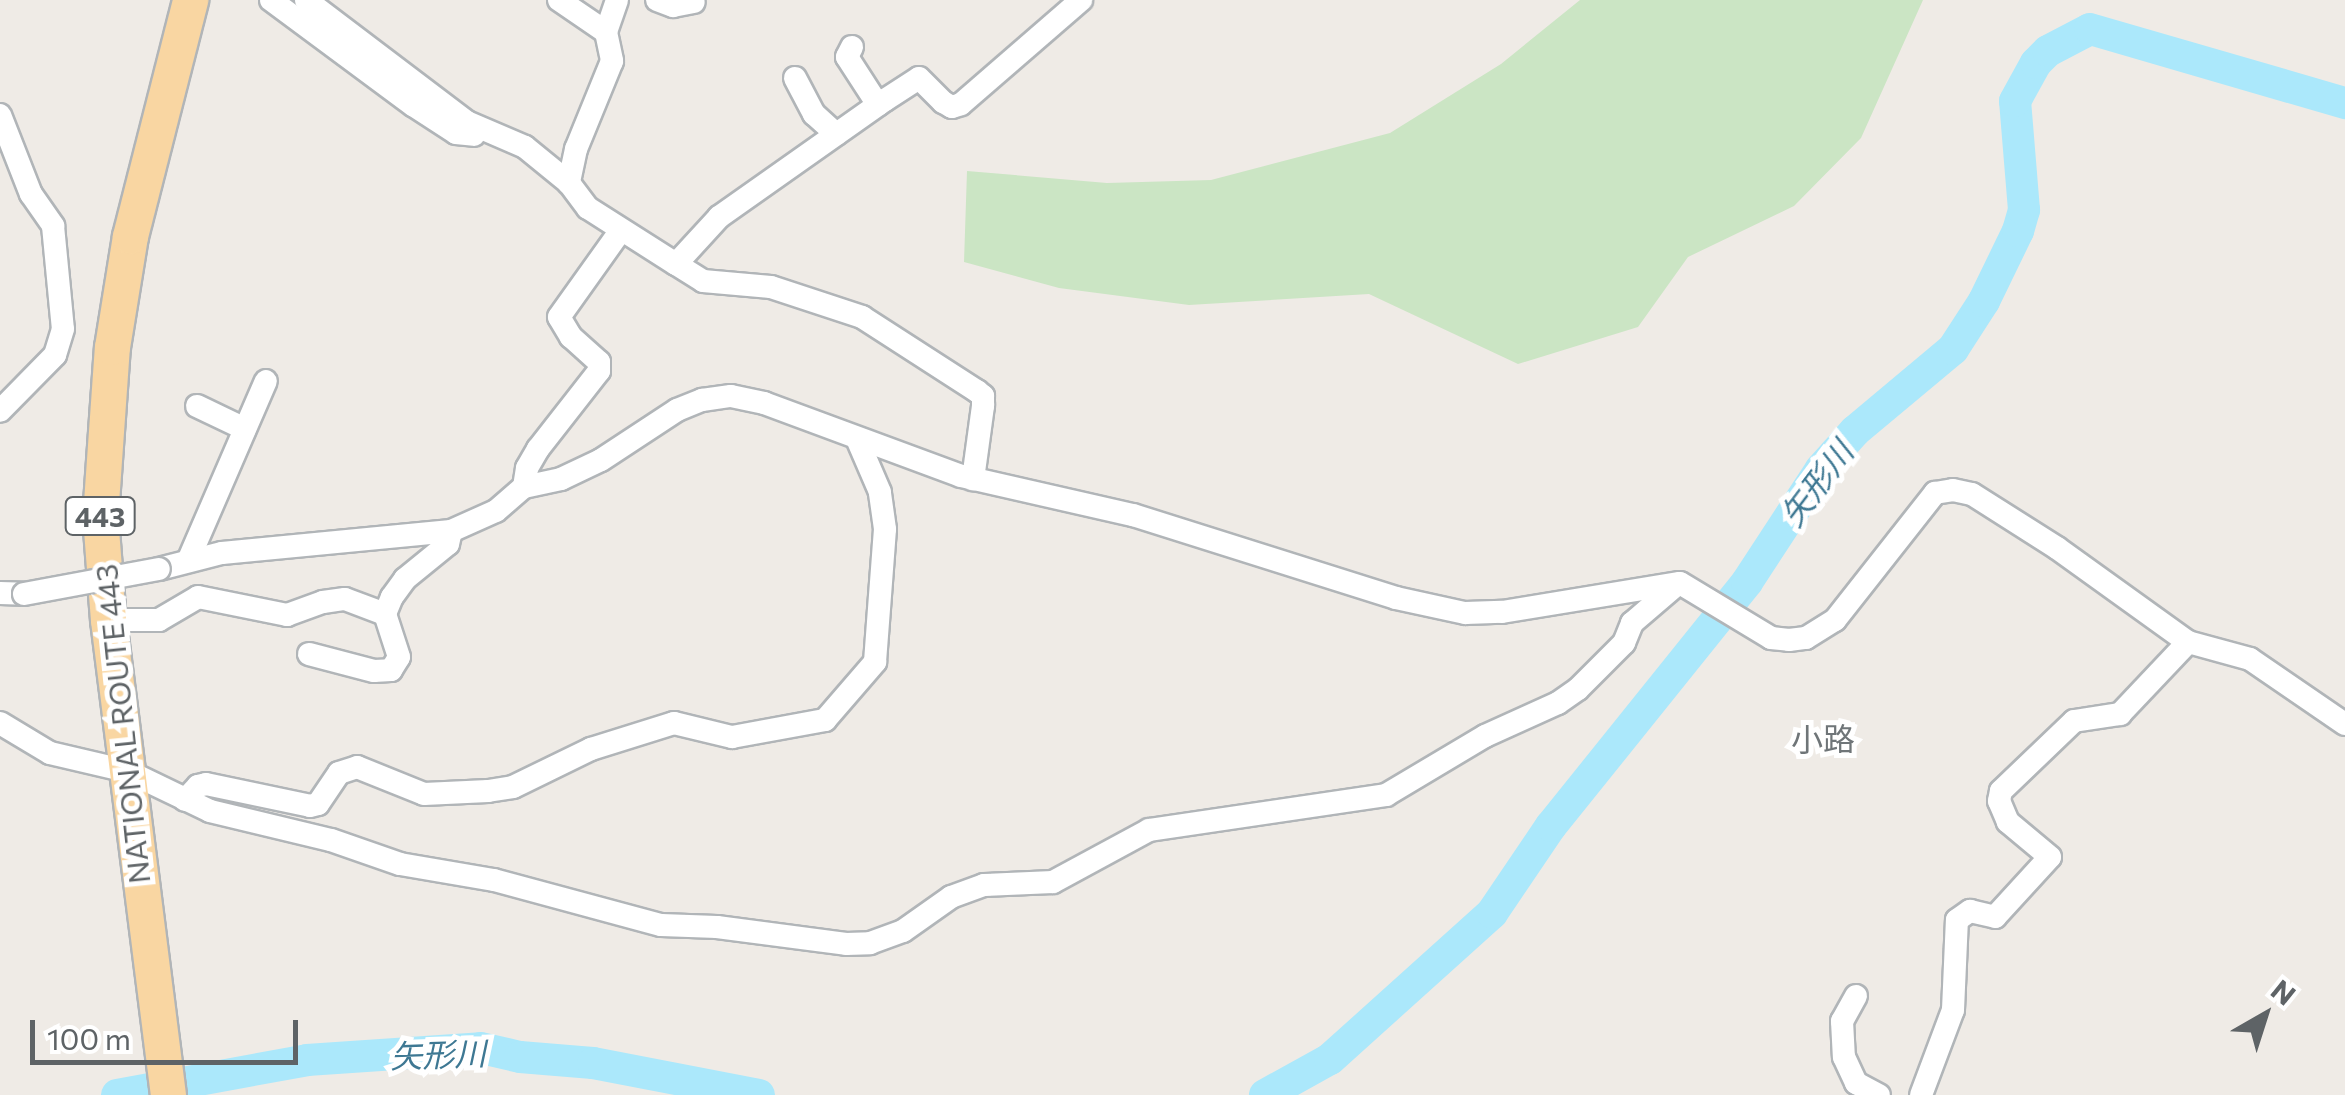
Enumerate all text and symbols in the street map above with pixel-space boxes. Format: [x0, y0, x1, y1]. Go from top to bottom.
water label: 矢形川 [1772, 433, 1860, 533]
road number: 443 [62, 493, 138, 539]
street label: NATIONAL ROUTE 443 [87, 562, 157, 886]
district label: 小路 [1791, 719, 1855, 757]
north arrow [2215, 965, 2315, 1065]
text: N [2265, 972, 2303, 1012]
scale bar [35, 1000, 302, 1062]
text: 100 m [47, 1019, 131, 1056]
water label: 矢形川 [389, 1033, 487, 1075]

